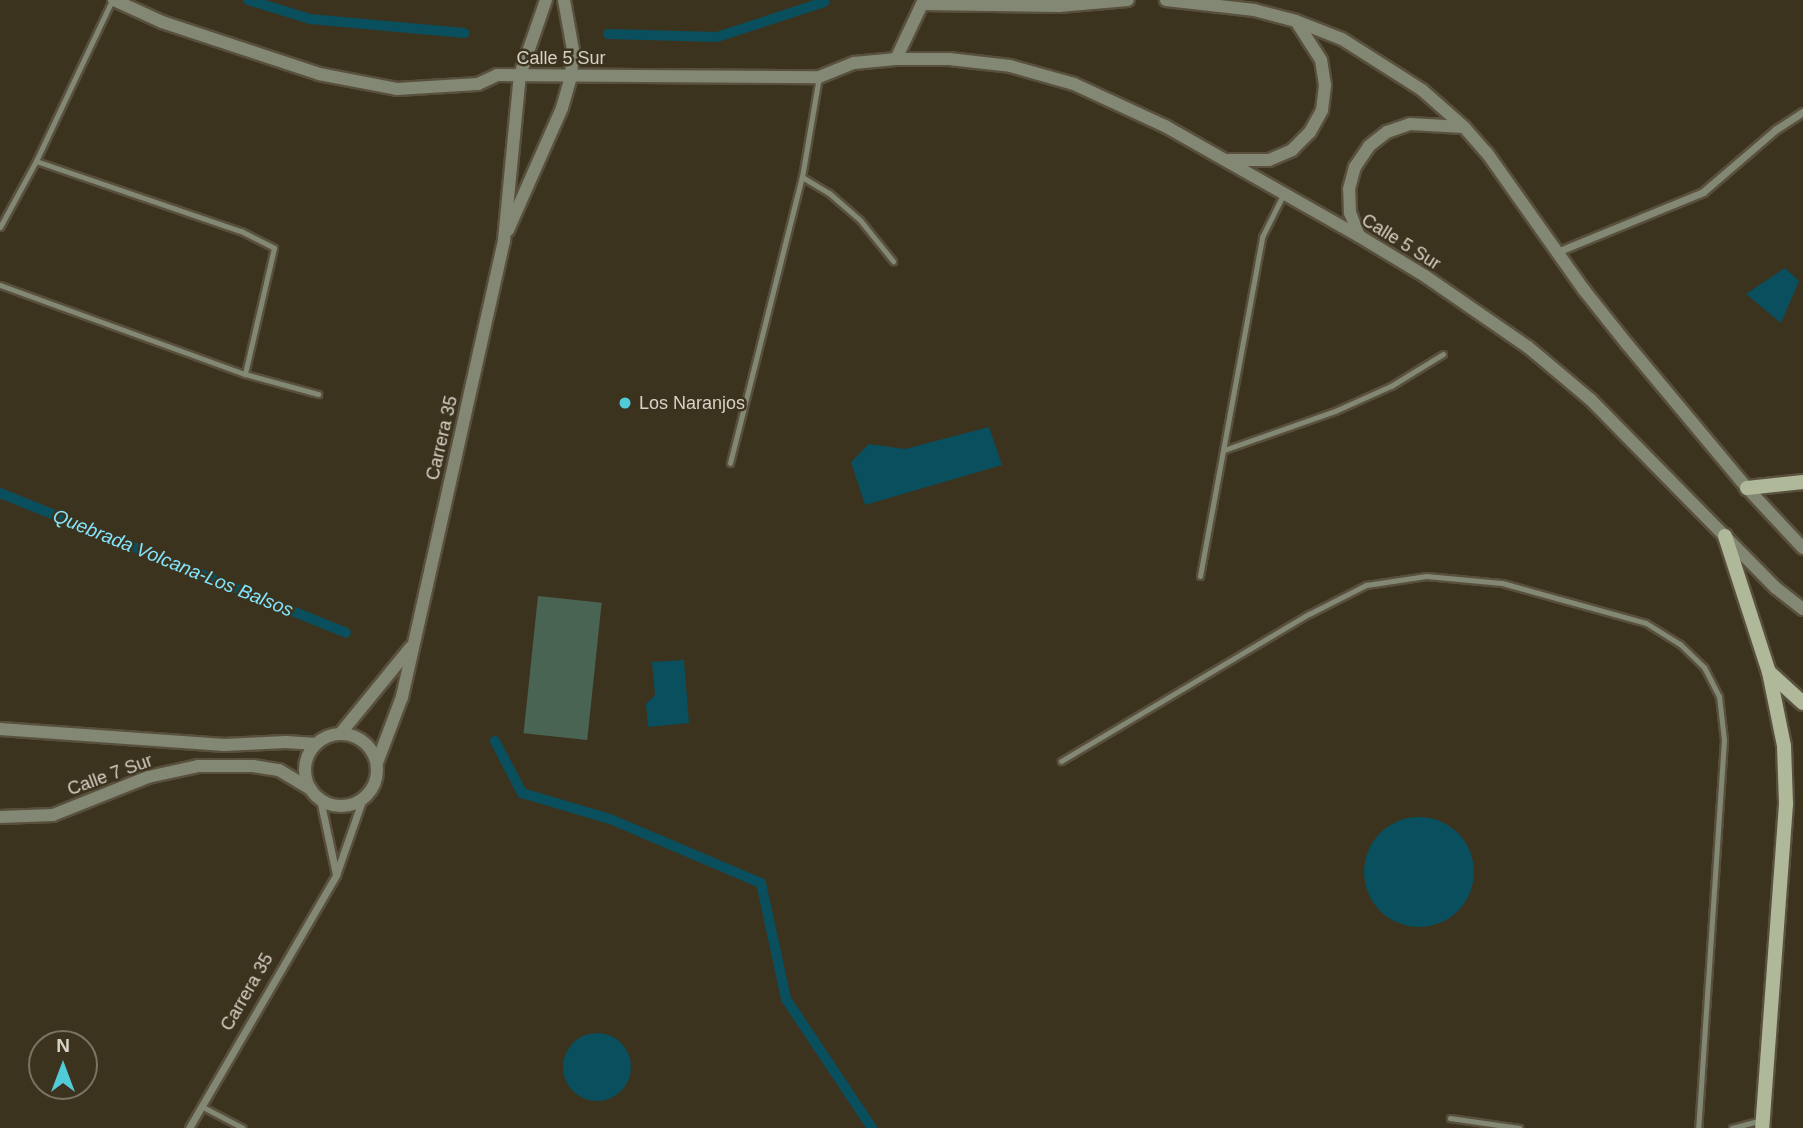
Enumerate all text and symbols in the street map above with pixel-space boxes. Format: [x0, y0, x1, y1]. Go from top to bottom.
street label: Calle 5 Sur [516, 47, 606, 69]
street label: Calle 5 Sur [1358, 209, 1444, 275]
place label: Los Naranjos [639, 392, 745, 414]
street label: Carrera 35 [422, 394, 462, 482]
marker: Los Naranjos [617, 395, 633, 411]
water label: Quebrada Volcana-Los Balsos [50, 504, 296, 622]
street label: Calle 7 Sur [64, 750, 156, 800]
street label: Carrera 35 [216, 949, 278, 1035]
north arrow [28, 1030, 98, 1100]
text: N [56, 1035, 70, 1056]

